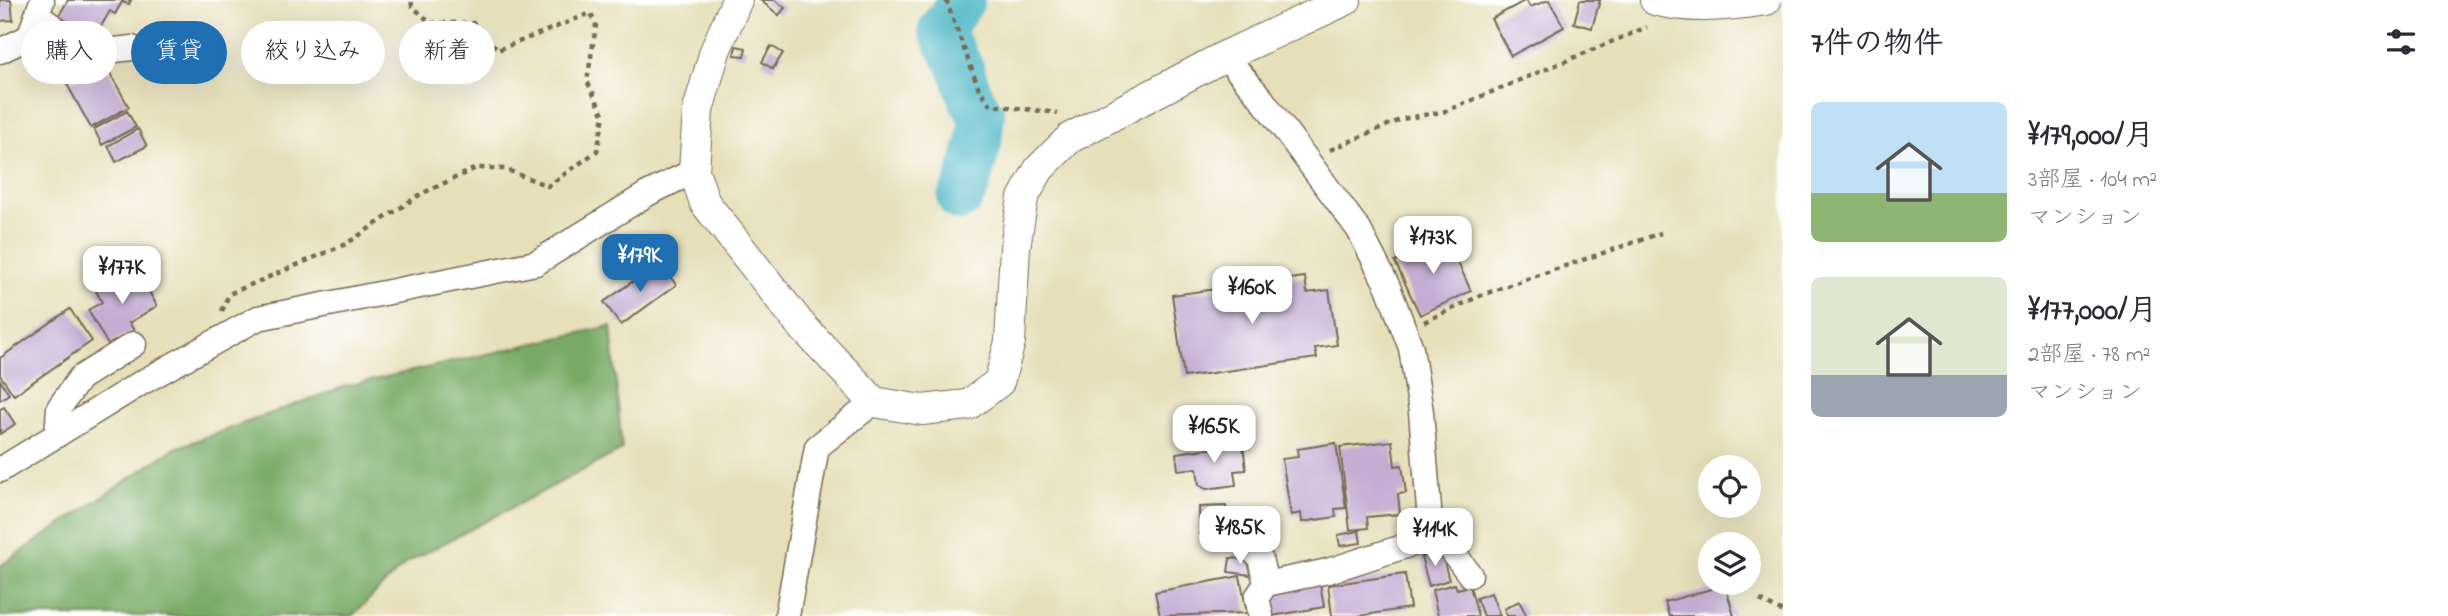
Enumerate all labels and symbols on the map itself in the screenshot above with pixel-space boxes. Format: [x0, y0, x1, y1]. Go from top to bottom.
pin: ¥173K [1384, 216, 1482, 276]
pin: ¥179K [591, 234, 689, 294]
pin: ¥177K [73, 246, 171, 306]
pin: ¥160K [1203, 266, 1301, 326]
pin: ¥165K [1165, 406, 1263, 465]
pin: ¥185K [1191, 506, 1289, 566]
pin: ¥114K [1386, 508, 1484, 568]

